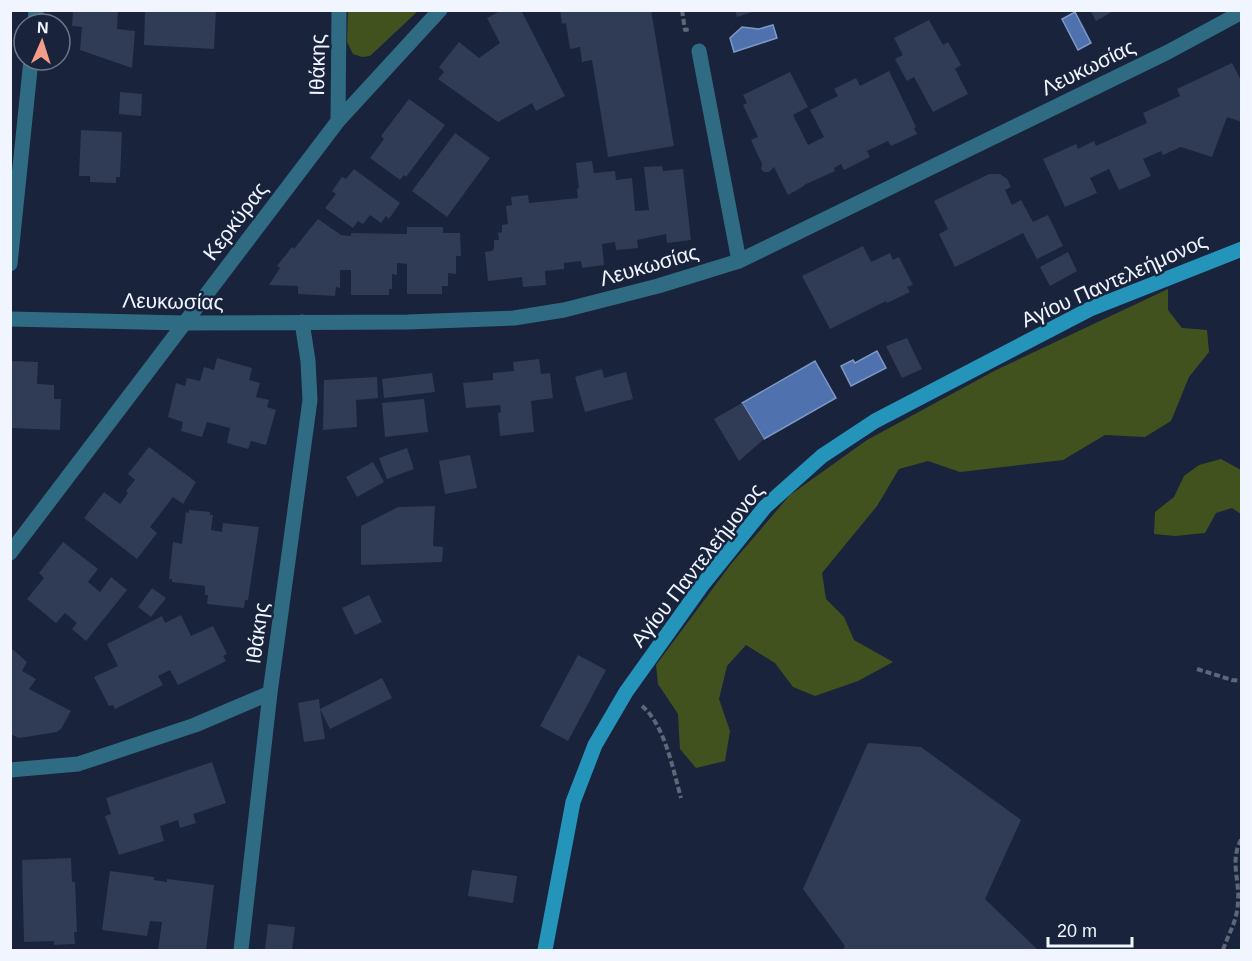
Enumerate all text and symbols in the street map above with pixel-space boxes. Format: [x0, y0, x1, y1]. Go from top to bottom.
north arrow [12, 12, 72, 72]
text: N [37, 19, 49, 36]
street label: Ιθάκης [305, 34, 329, 96]
street label: Λευκωσίας [1037, 34, 1139, 100]
street label: Κερκύρας [198, 178, 272, 264]
street label: Αγίου Παντελεήμονος [1018, 229, 1210, 331]
street label: Λευκωσίας [597, 240, 701, 290]
street label: Λευκωσίας [122, 289, 224, 313]
street label: Αγίου Παντελεήμονος [626, 479, 768, 651]
street label: Ιθάκης [241, 601, 273, 665]
scale bar [1048, 910, 1132, 948]
text: 20 m [1057, 921, 1097, 941]

